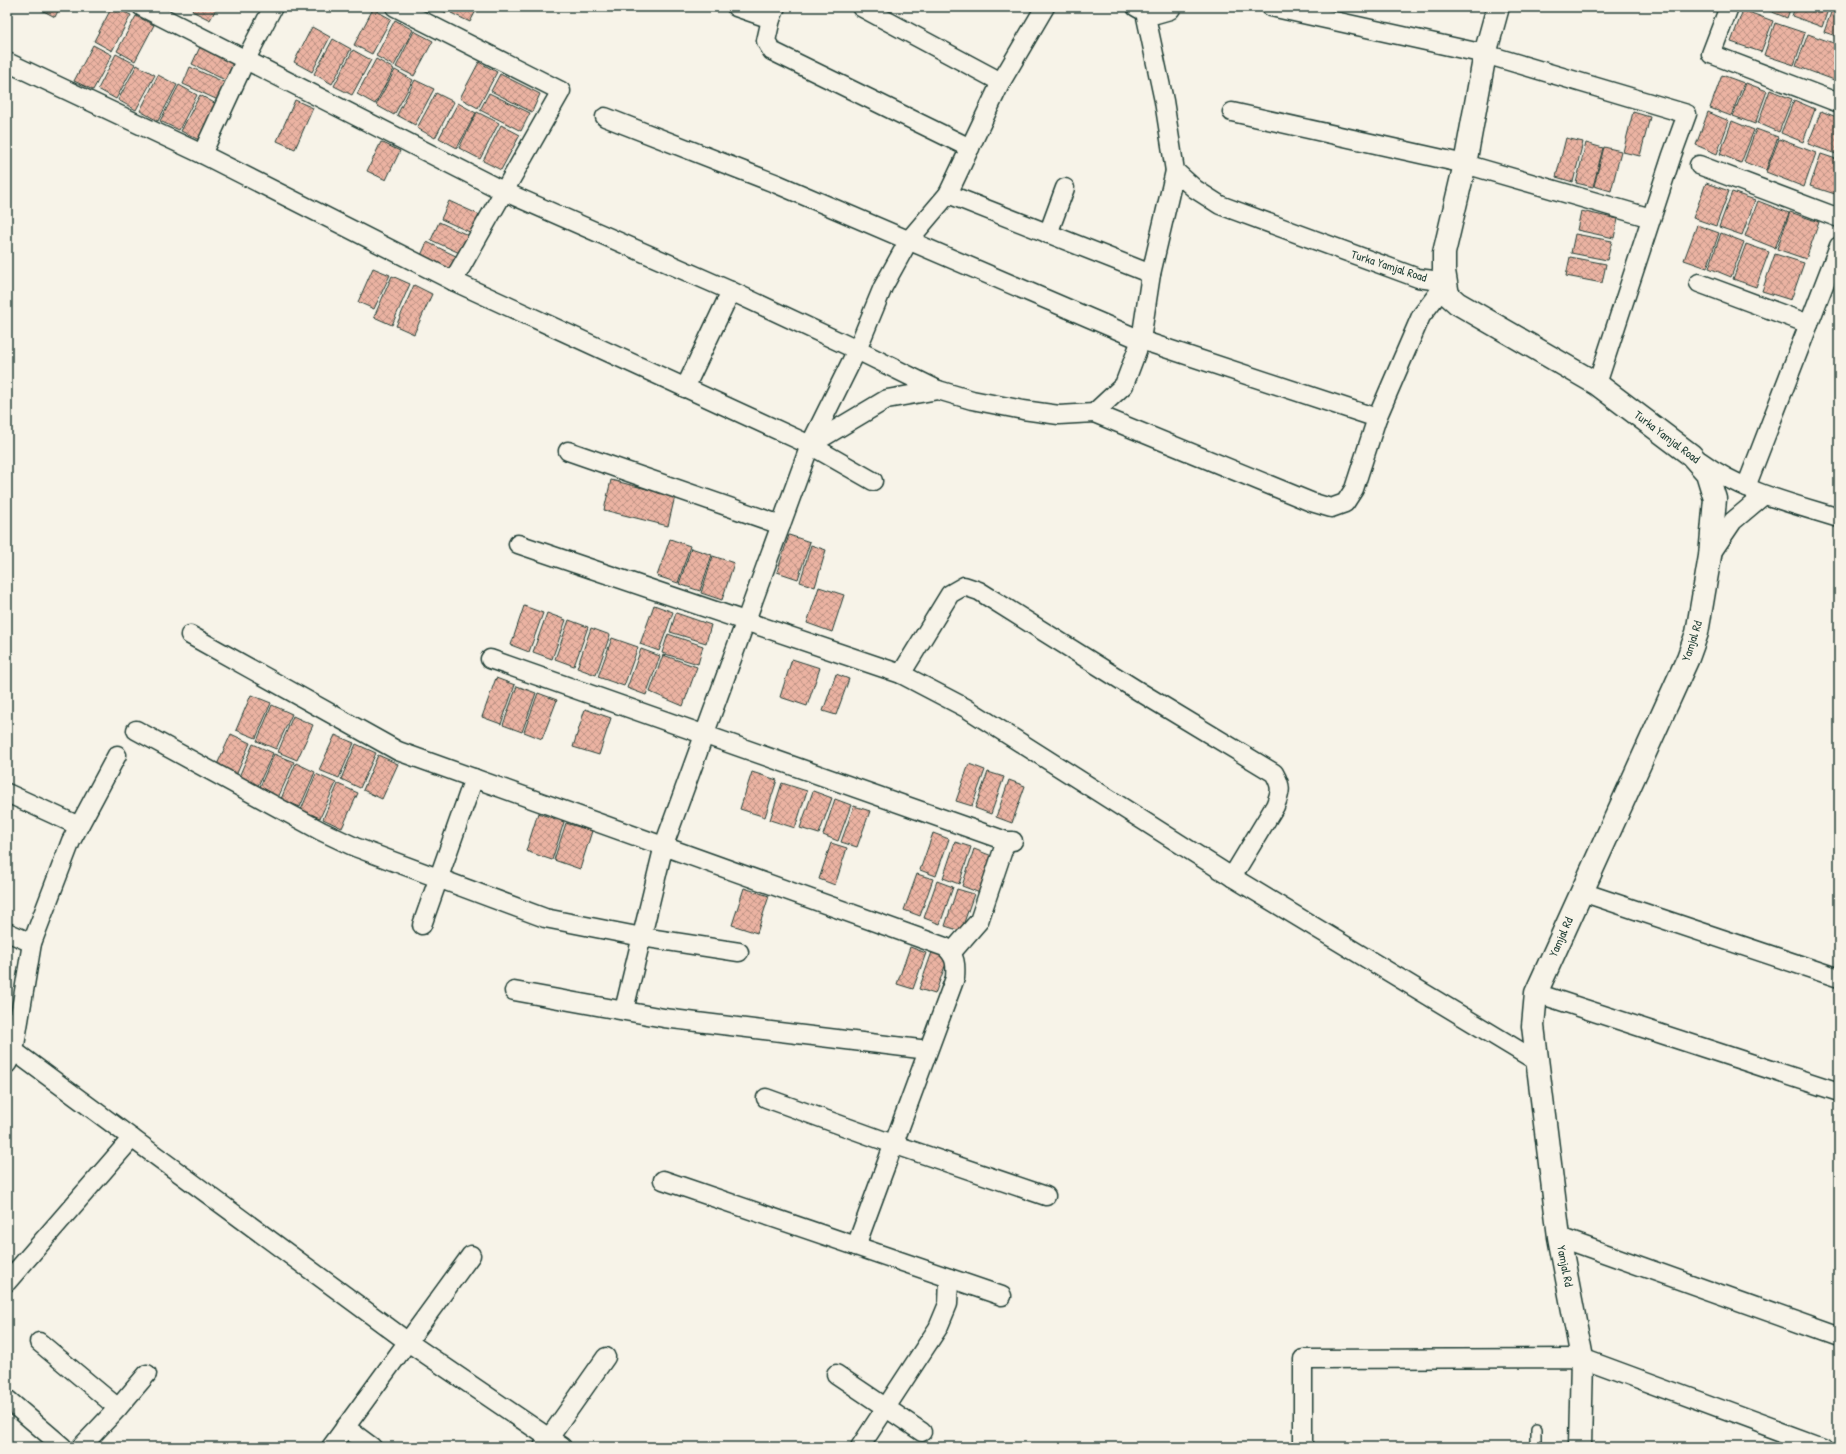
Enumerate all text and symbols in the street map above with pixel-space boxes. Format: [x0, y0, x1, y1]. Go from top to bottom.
street label: Turka Yamjal Road [1349, 245, 1430, 286]
street label: Turka Yamjal Road [1631, 406, 1704, 467]
street label: Yamjal Rd [1677, 618, 1706, 663]
street label: Yamjal Rd [1544, 914, 1577, 959]
street label: Yamjal Rd [1553, 1244, 1578, 1288]

